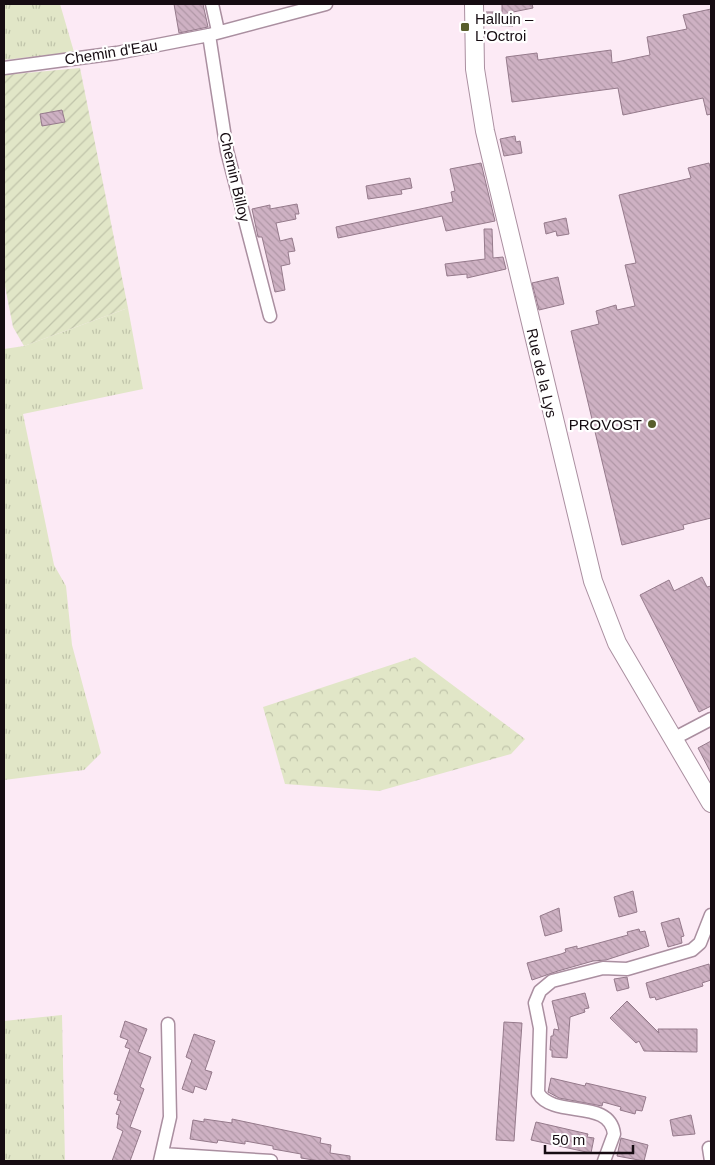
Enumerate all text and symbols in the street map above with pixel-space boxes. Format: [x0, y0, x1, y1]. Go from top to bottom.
place label: Halluin – L'Octroi [475, 10, 534, 44]
marker: Halluin – L'Octroi [459, 21, 471, 33]
street label: Chemin d'Eau [63, 36, 159, 68]
street label: Chemin Billoy [216, 130, 254, 224]
street label: Rue de la Lys [523, 327, 561, 419]
place label: PROVOST [569, 416, 642, 433]
marker: PROVOST [646, 418, 658, 430]
scale bar [545, 1122, 632, 1154]
text: 50 m [552, 1131, 585, 1148]

